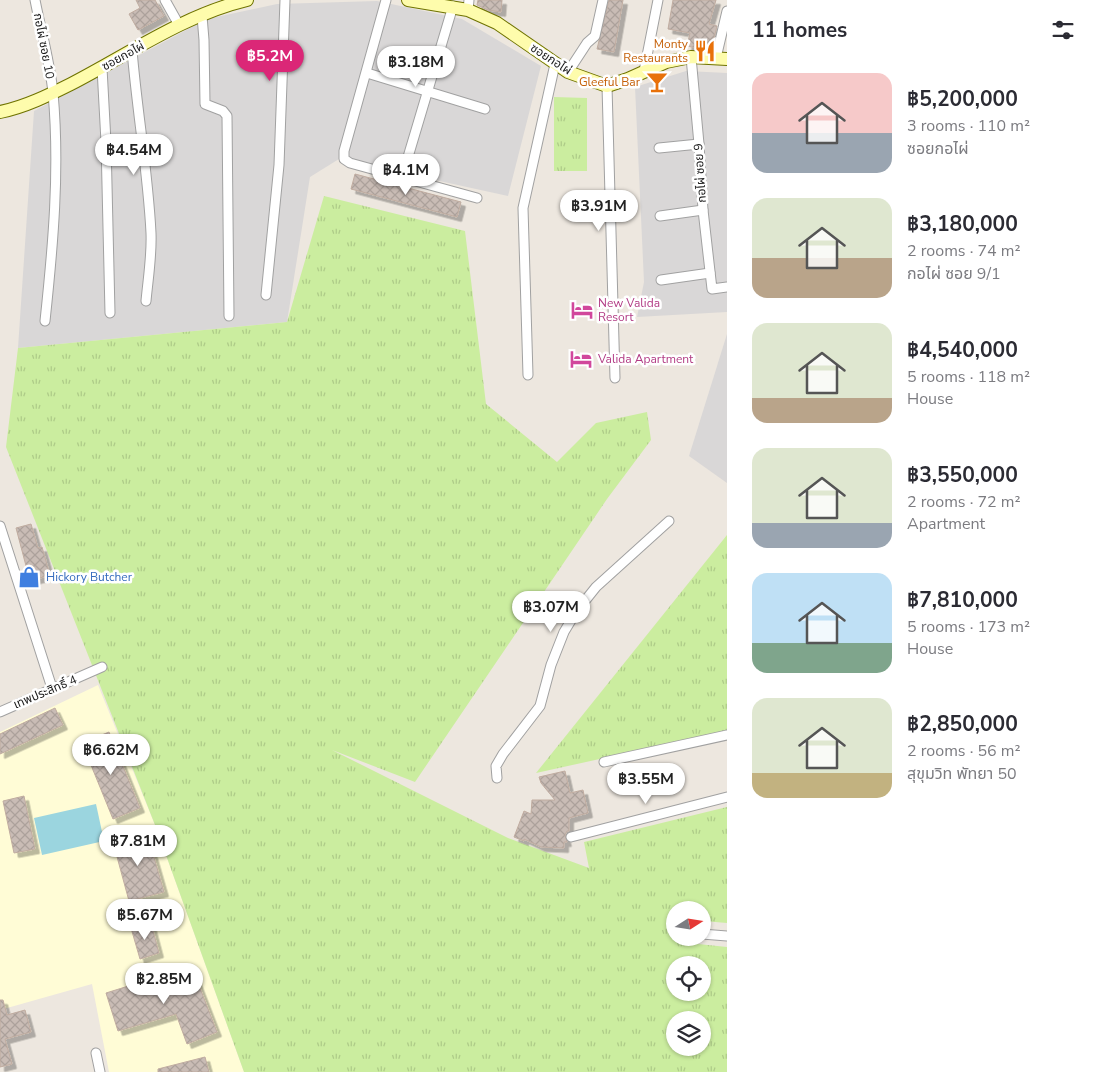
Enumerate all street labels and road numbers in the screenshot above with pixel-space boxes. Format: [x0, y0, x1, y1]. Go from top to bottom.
street label: กอไผ่ ซอย 10 [30, 12, 58, 80]
street label: ซอยกอไผ่ [99, 38, 147, 74]
street label: ซอยกอไผ่ [527, 40, 575, 78]
street label: กอไผ่ ซอย 9 [690, 143, 710, 203]
street label: เทพประสิทธิ์ 4 [11, 671, 79, 713]

